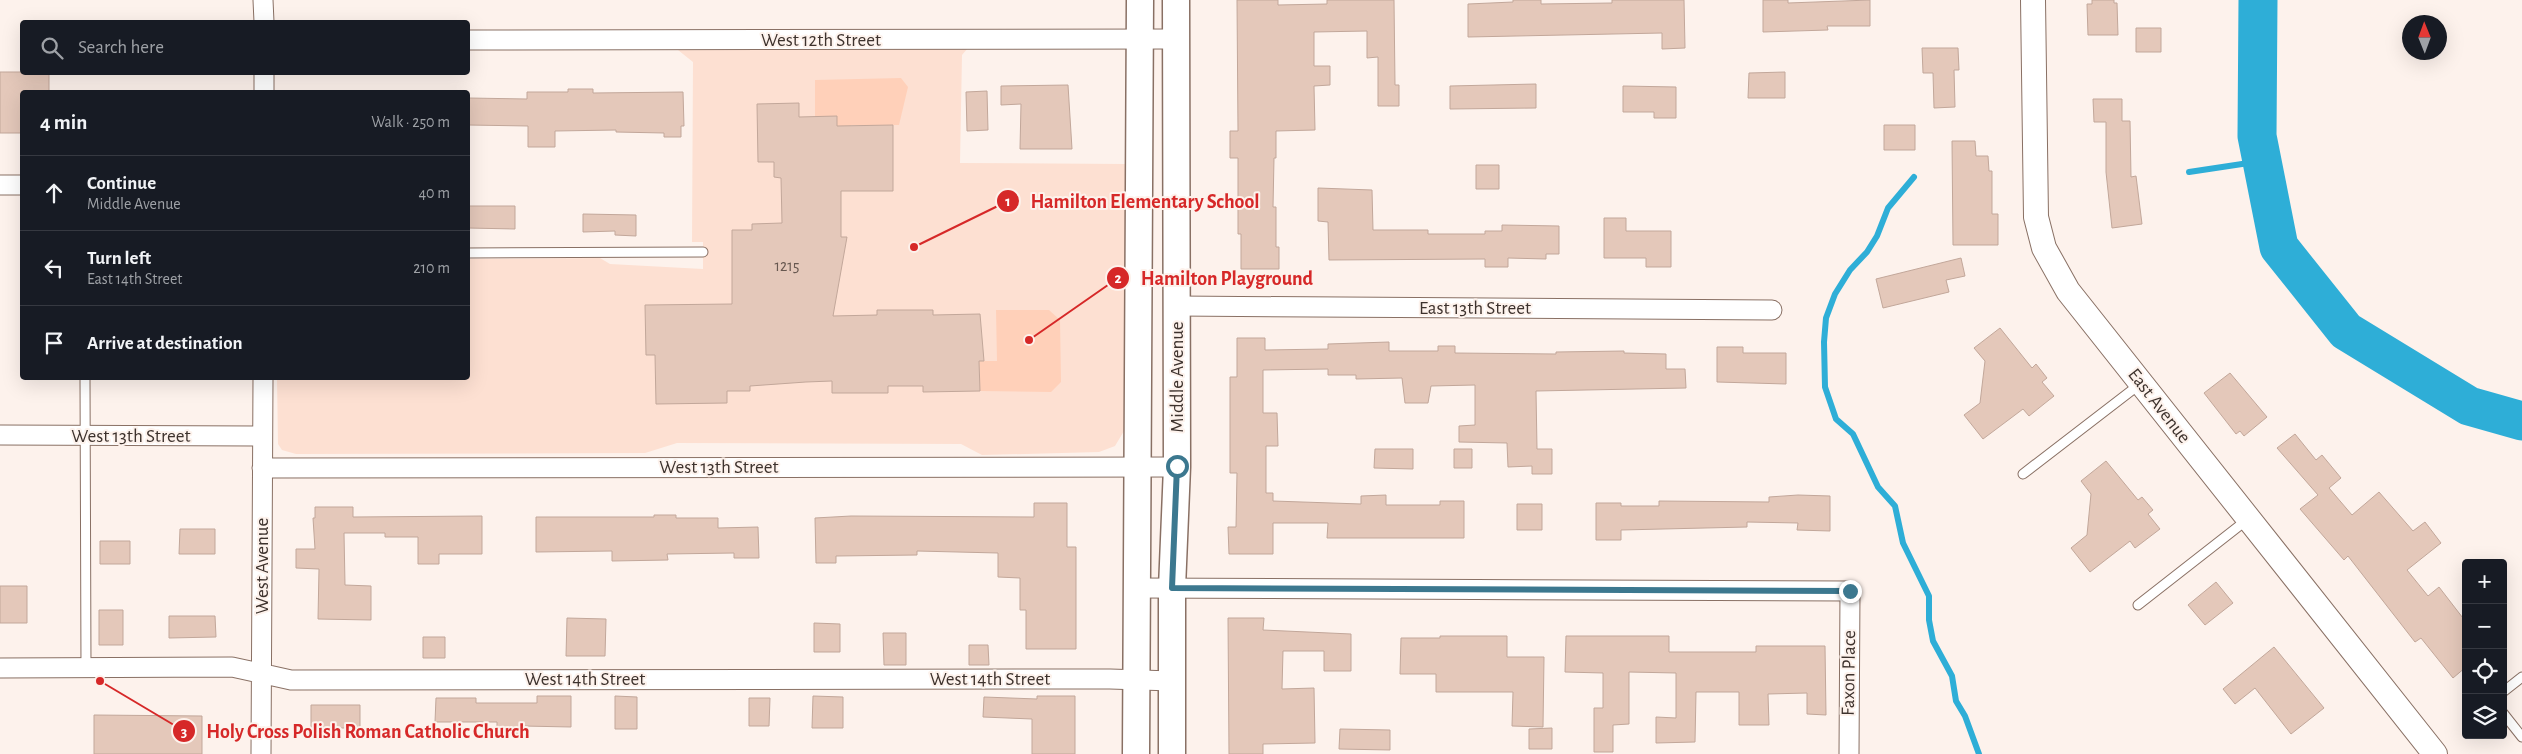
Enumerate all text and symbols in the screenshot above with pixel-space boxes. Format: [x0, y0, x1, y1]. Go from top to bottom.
north arrow [2402, 15, 2447, 60]
search box [20, 20, 470, 75]
street label: West 12th Street [761, 31, 881, 50]
icon: search [38, 34, 66, 62]
text: Search here [78, 38, 164, 57]
text: 4 min [40, 112, 87, 133]
text: Walk · 250 m [371, 114, 450, 130]
text: Continue [87, 174, 156, 193]
icon: ahead [40, 179, 68, 207]
callout: Hamilton Elementary School [995, 183, 1270, 218]
text: 40 m [418, 185, 450, 201]
text: Hamilton Elementary School [1030, 192, 1260, 212]
text: 1 [1005, 194, 1011, 209]
text: Middle Avenue [87, 196, 181, 212]
text: Turn left [87, 249, 151, 268]
icon: left [40, 254, 68, 282]
house number: 1215 [775, 258, 799, 274]
text: 210 m [413, 260, 450, 276]
callout: Hamilton Playground [1106, 260, 1323, 295]
text: Hamilton Playground [1141, 269, 1314, 289]
text: East 14th Street [87, 271, 182, 287]
text: 2 [1114, 271, 1122, 286]
street label: East 13th Street [1419, 299, 1531, 318]
street label: Middle Avenue [1168, 321, 1187, 433]
icon: arrive [40, 329, 68, 357]
text: Arrive at destination [87, 334, 243, 353]
street label: East Avenue [2124, 365, 2194, 447]
street label: West 13th Street [71, 427, 191, 446]
route start [1166, 455, 1189, 478]
street label: West 13th Street [659, 458, 779, 477]
street label: West Avenue [253, 518, 272, 614]
map controls [2462, 559, 2507, 739]
button: + [2462, 559, 2507, 604]
route end [1839, 580, 1862, 603]
button: − [2462, 604, 2507, 649]
street label: Faxon Place [1839, 630, 1859, 716]
button: locate [2462, 649, 2507, 694]
street label: West 14th Street [525, 670, 645, 689]
street label: West 14th Street [930, 670, 1050, 689]
button: layers [2462, 694, 2507, 739]
callout: Holy Cross Polish Roman Catholic Church [172, 714, 540, 749]
text: Holy Cross Polish Roman Catholic Church [206, 722, 530, 742]
text: 3 [181, 725, 187, 740]

